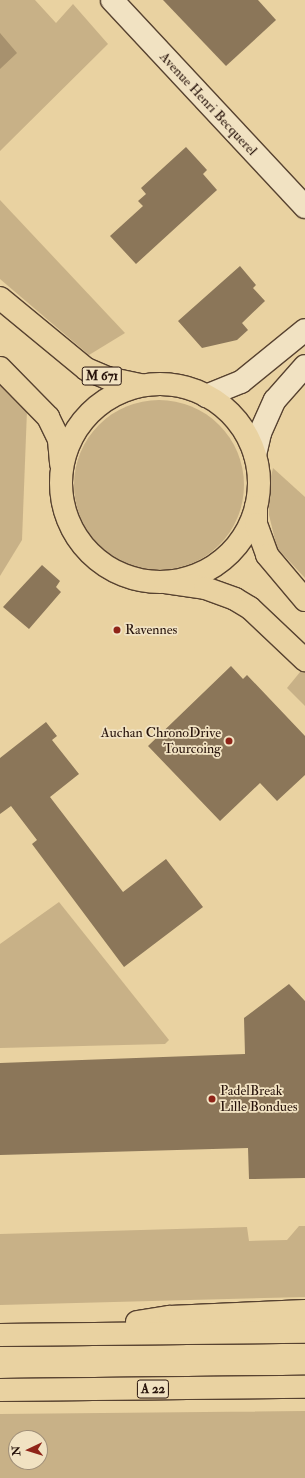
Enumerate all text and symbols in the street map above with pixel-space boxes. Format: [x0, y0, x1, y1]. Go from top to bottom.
street label: Avenue Henri Becquerel [156, 49, 260, 159]
road number: M 671 [81, 365, 123, 387]
place label: Ravennes [125, 622, 177, 638]
marker: Ravennes [112, 625, 122, 635]
place label: Auchan ChronoDrive Tourcoing [101, 725, 221, 758]
marker: Auchan ChronoDrive Tourcoing [224, 736, 234, 746]
place label: PadelBreak Lille Bondues [220, 1083, 298, 1116]
marker: PadelBreak Lille Bondues [207, 1094, 217, 1104]
road number: A 22 [136, 1378, 170, 1400]
north arrow [8, 1430, 48, 1470]
text: N [10, 1445, 23, 1456]

